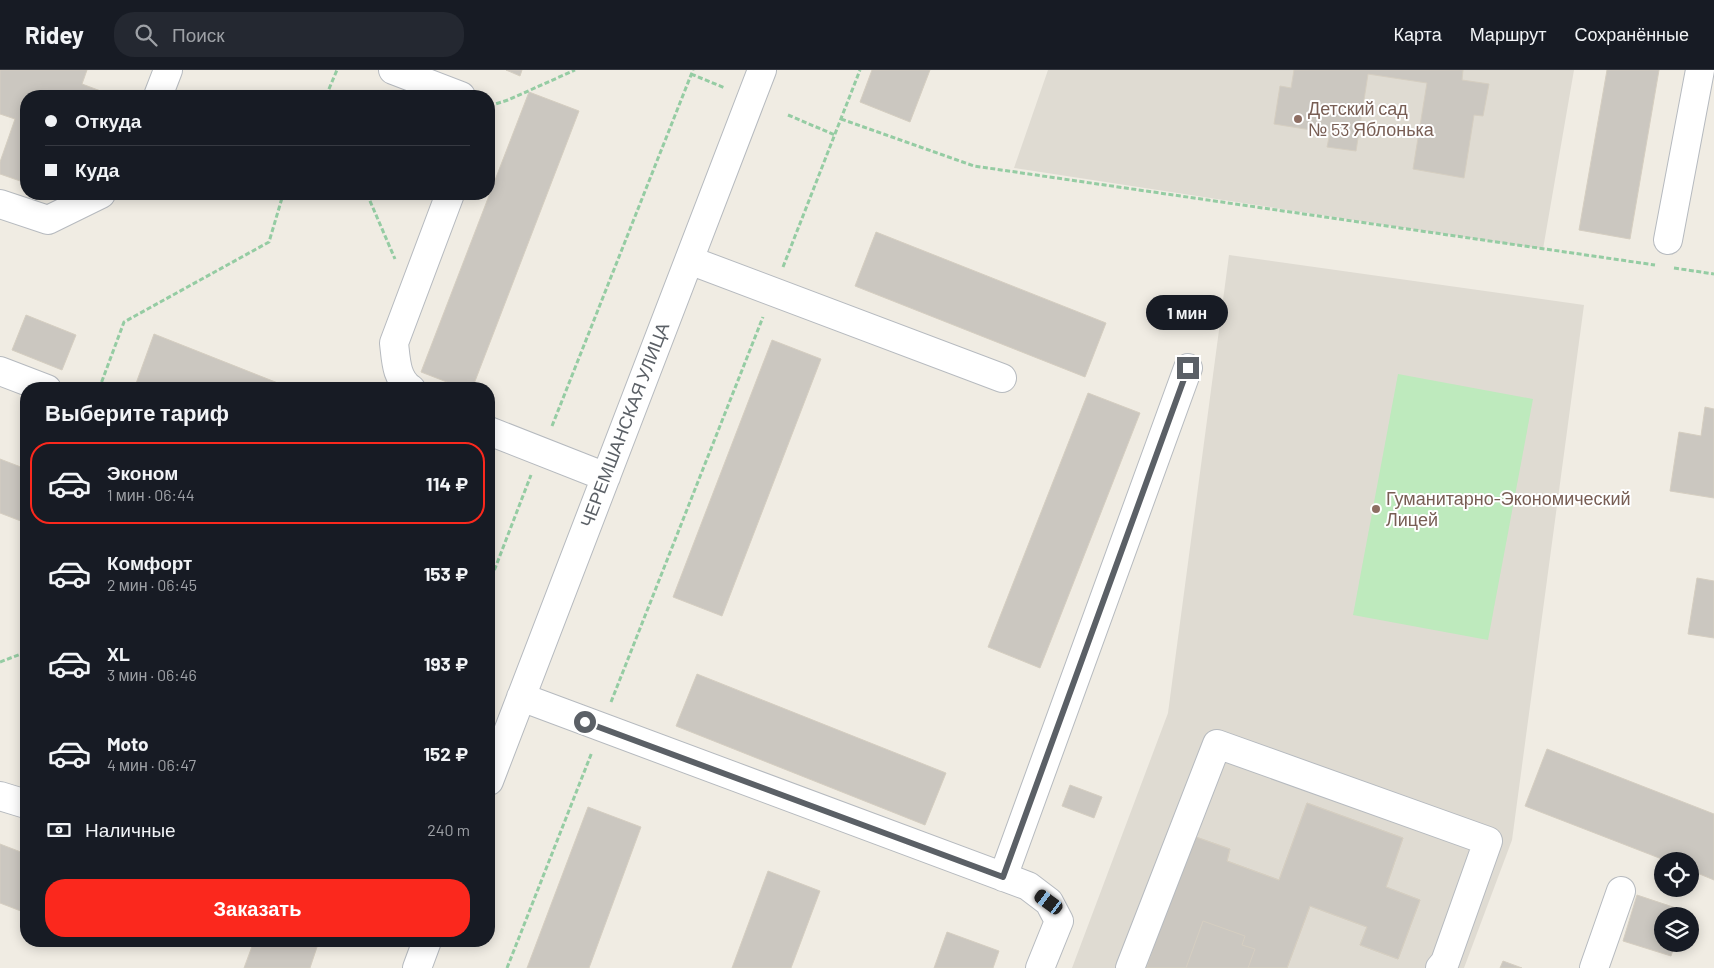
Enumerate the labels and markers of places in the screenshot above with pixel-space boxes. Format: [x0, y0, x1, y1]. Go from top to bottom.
place label: Детский сад № 53 Яблонька [1308, 97, 1435, 140]
marker: Детский сад № 53 Яблонька [1292, 113, 1304, 125]
place label: Гуманитарно-Экономический Лицей [1386, 487, 1631, 530]
marker: Гуманитарно-Экономический Лицей [1370, 503, 1382, 515]

